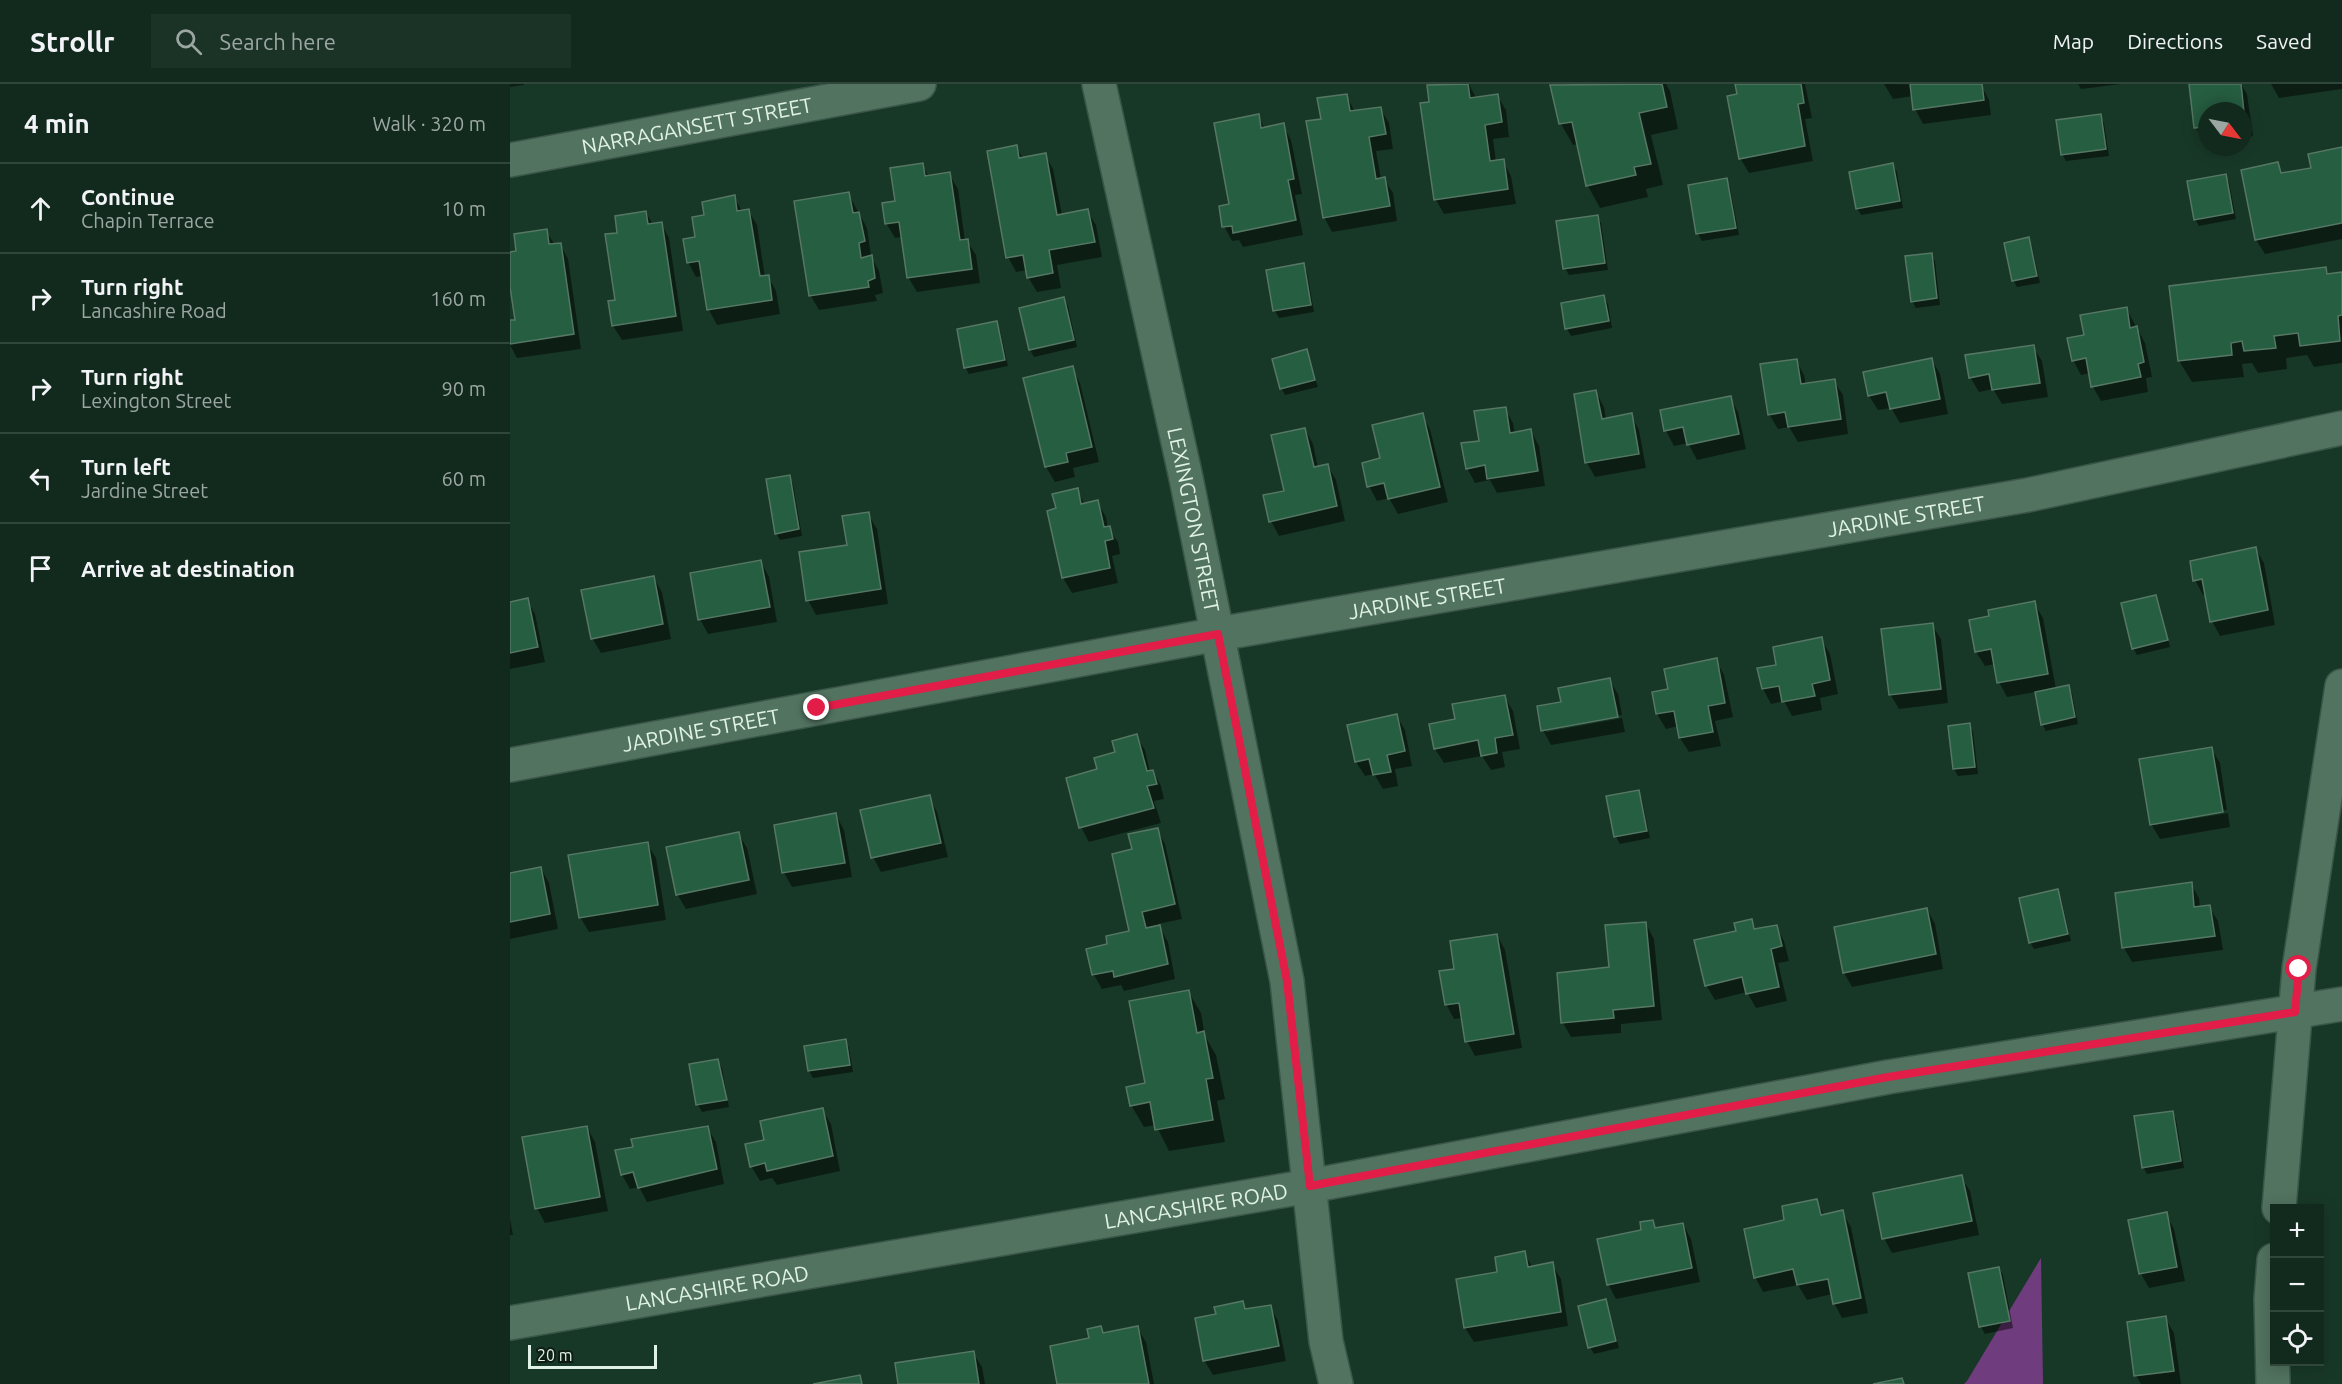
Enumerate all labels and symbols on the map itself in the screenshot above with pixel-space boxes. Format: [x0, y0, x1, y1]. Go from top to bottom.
street label: NARRAGANSETT STREET [580, 92, 814, 158]
north arrow [2198, 102, 2252, 156]
street label: LEXINGTON STREET [1163, 425, 1225, 615]
street label: JARDINE STREET [1825, 491, 1987, 541]
street label: JARDINE STREET [1346, 573, 1508, 623]
route end [803, 694, 829, 720]
street label: JARDINE STREET [620, 703, 782, 756]
route start [2285, 955, 2311, 981]
street label: LANCASHIRE ROAD [1102, 1178, 1290, 1233]
street label: LANCASHIRE ROAD [623, 1260, 811, 1315]
scale bar [528, 1342, 657, 1370]

